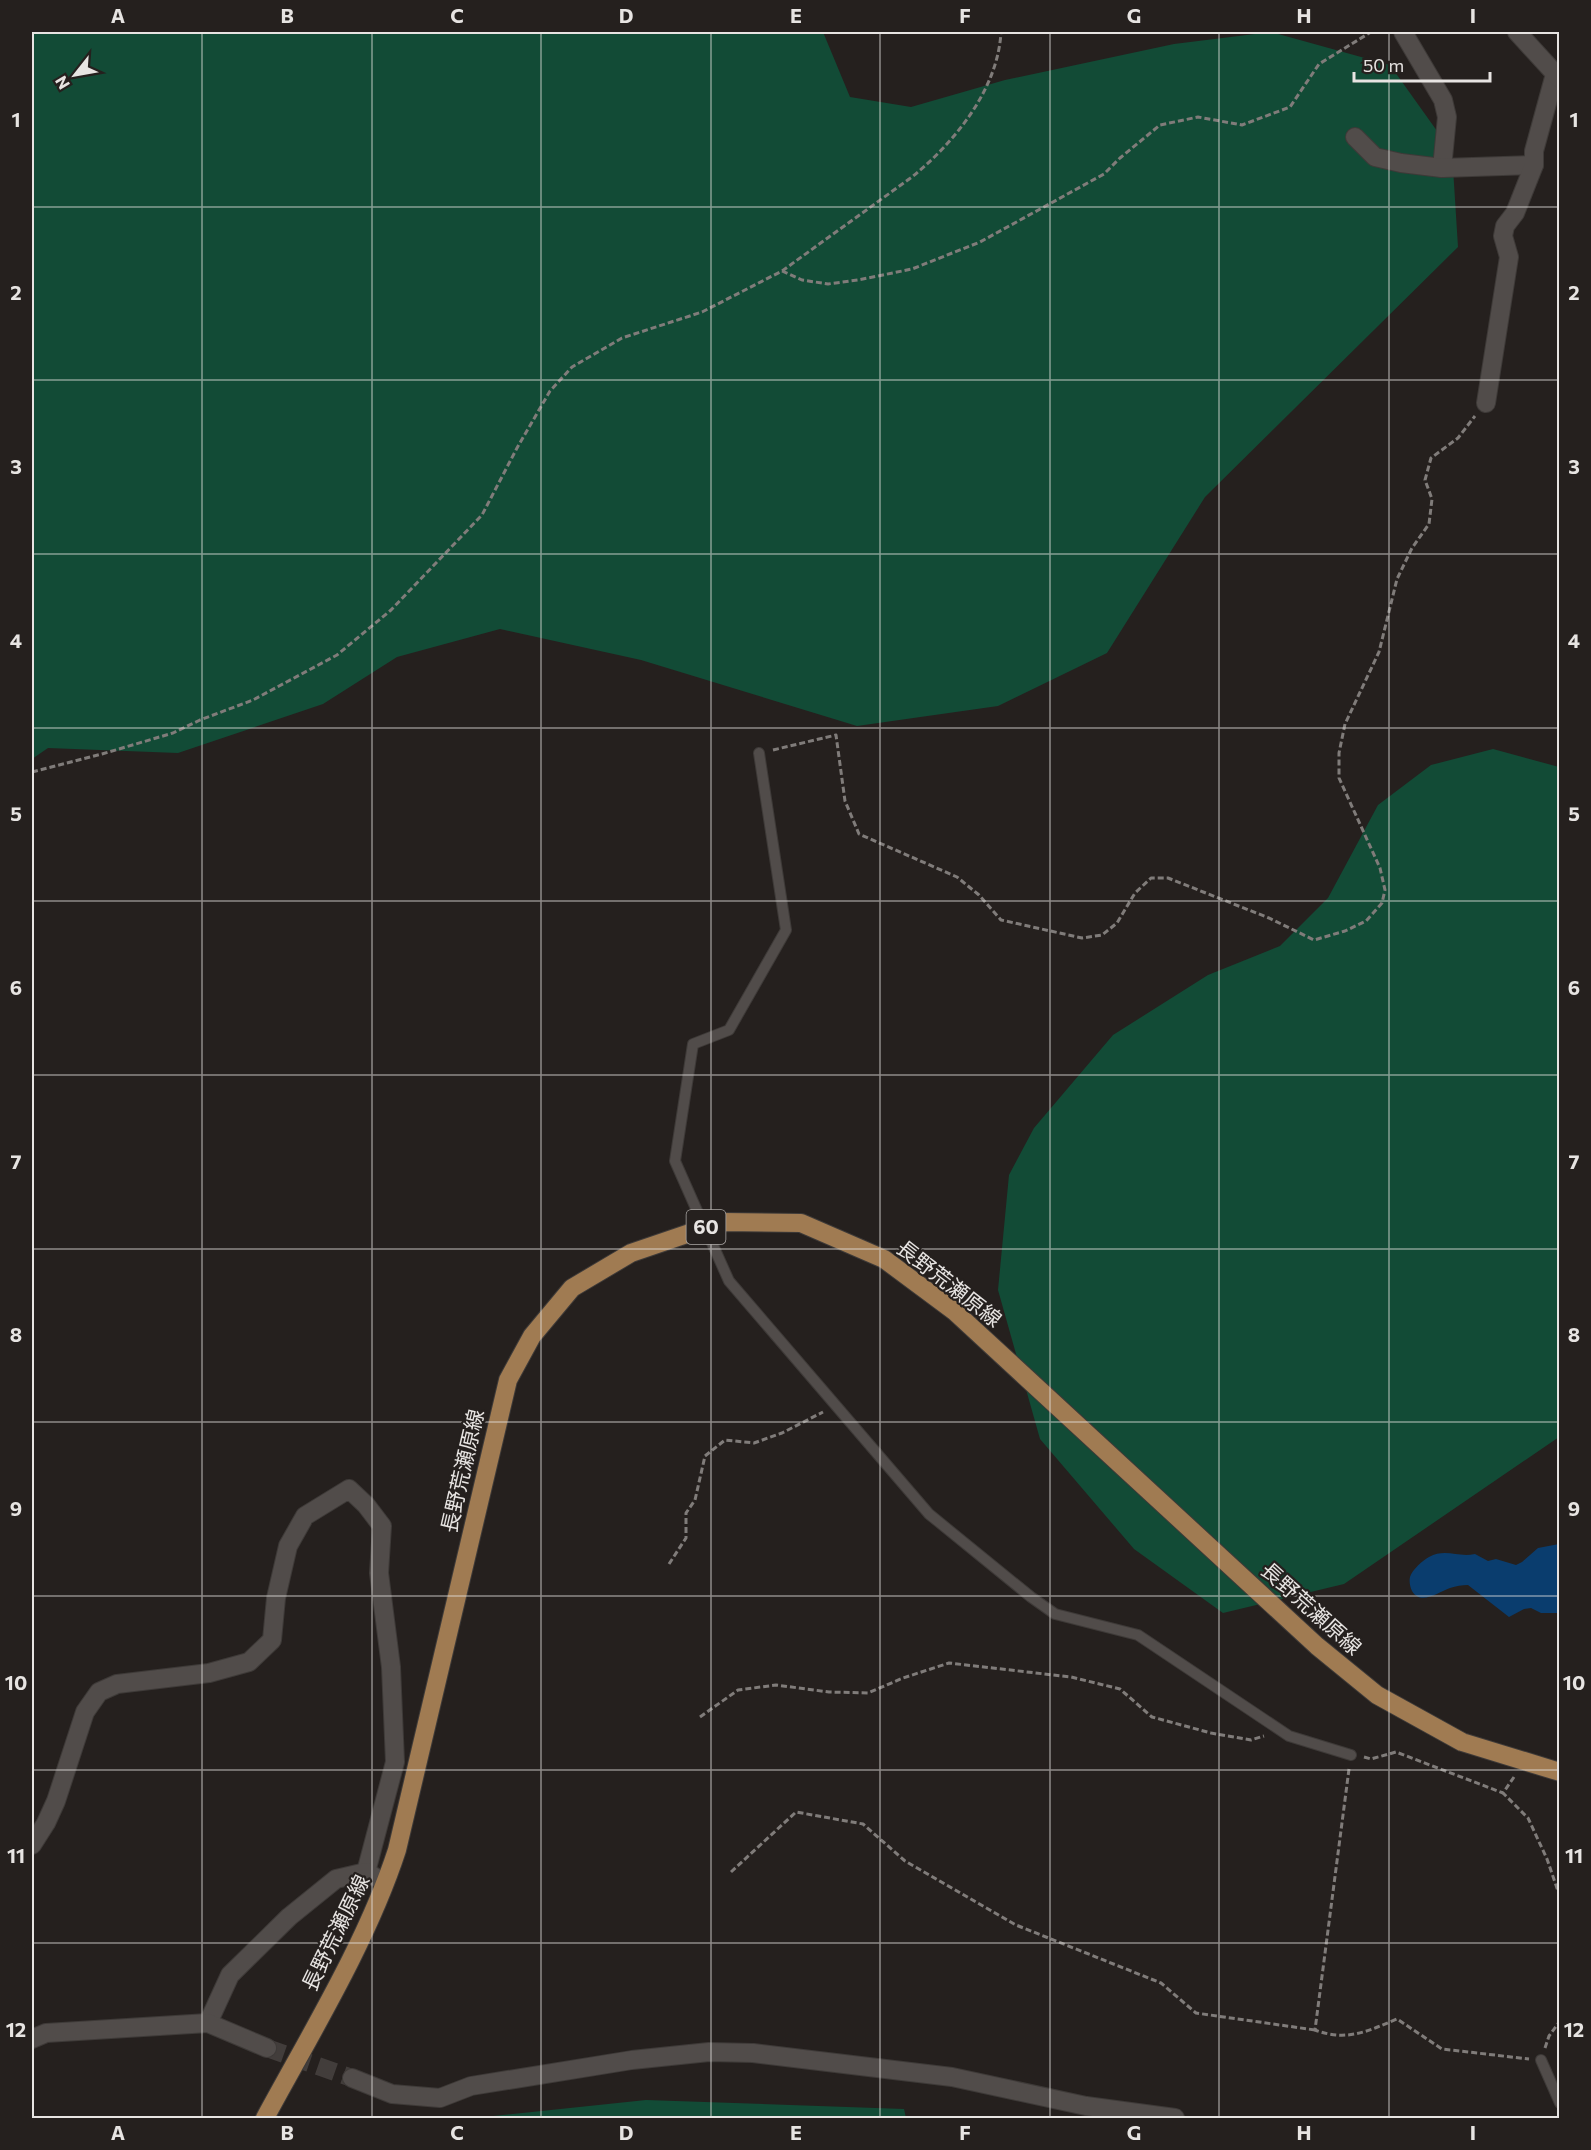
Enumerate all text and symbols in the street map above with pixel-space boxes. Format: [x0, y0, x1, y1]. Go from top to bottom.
text: A [111, 3, 125, 27]
text: B [280, 3, 294, 27]
text: C [450, 3, 464, 27]
text: D [619, 3, 633, 27]
text: E [790, 3, 802, 27]
text: F [959, 3, 971, 27]
text: G [1127, 3, 1141, 27]
text: H [1297, 3, 1312, 27]
text: I [1470, 3, 1476, 27]
north arrow [45, 45, 105, 105]
scale bar [1354, 45, 1490, 83]
text: 50 m [1363, 54, 1404, 76]
text: N [50, 73, 73, 93]
text: 1 [11, 107, 21, 131]
text: 1 [1569, 107, 1579, 131]
text: 2 [10, 280, 22, 304]
text: 2 [1568, 280, 1580, 304]
text: 3 [10, 454, 22, 478]
text: 3 [1568, 454, 1580, 478]
text: 4 [10, 628, 22, 652]
text: 4 [1568, 628, 1580, 652]
text: 5 [10, 801, 22, 825]
text: 5 [1568, 801, 1580, 825]
text: 6 [10, 975, 22, 999]
text: 6 [1568, 975, 1580, 999]
text: 7 [11, 1149, 22, 1173]
text: 7 [1569, 1149, 1580, 1173]
road number: 60 [686, 1210, 726, 1244]
street label: 長野荒瀬原線 [893, 1234, 1007, 1331]
text: 8 [10, 1322, 22, 1346]
text: 8 [1568, 1322, 1580, 1346]
street label: 長野荒瀬原線 [435, 1406, 488, 1535]
text: 9 [10, 1496, 22, 1520]
text: 9 [1568, 1496, 1580, 1520]
street label: 長野荒瀬原線 [1257, 1556, 1367, 1659]
text: 10 [5, 1670, 27, 1694]
text: 10 [1563, 1670, 1585, 1694]
text: 11 [7, 1843, 25, 1867]
text: 11 [1565, 1843, 1583, 1867]
street label: 長野荒瀬原線 [296, 1870, 374, 1994]
text: 12 [6, 2017, 26, 2041]
text: 12 [1564, 2017, 1584, 2041]
text: A [111, 2120, 125, 2144]
text: B [280, 2120, 294, 2144]
text: C [450, 2120, 464, 2144]
text: D [619, 2120, 633, 2144]
text: E [790, 2120, 802, 2144]
text: F [959, 2120, 971, 2144]
text: G [1127, 2120, 1141, 2144]
text: H [1297, 2120, 1312, 2144]
text: I [1470, 2120, 1476, 2144]

